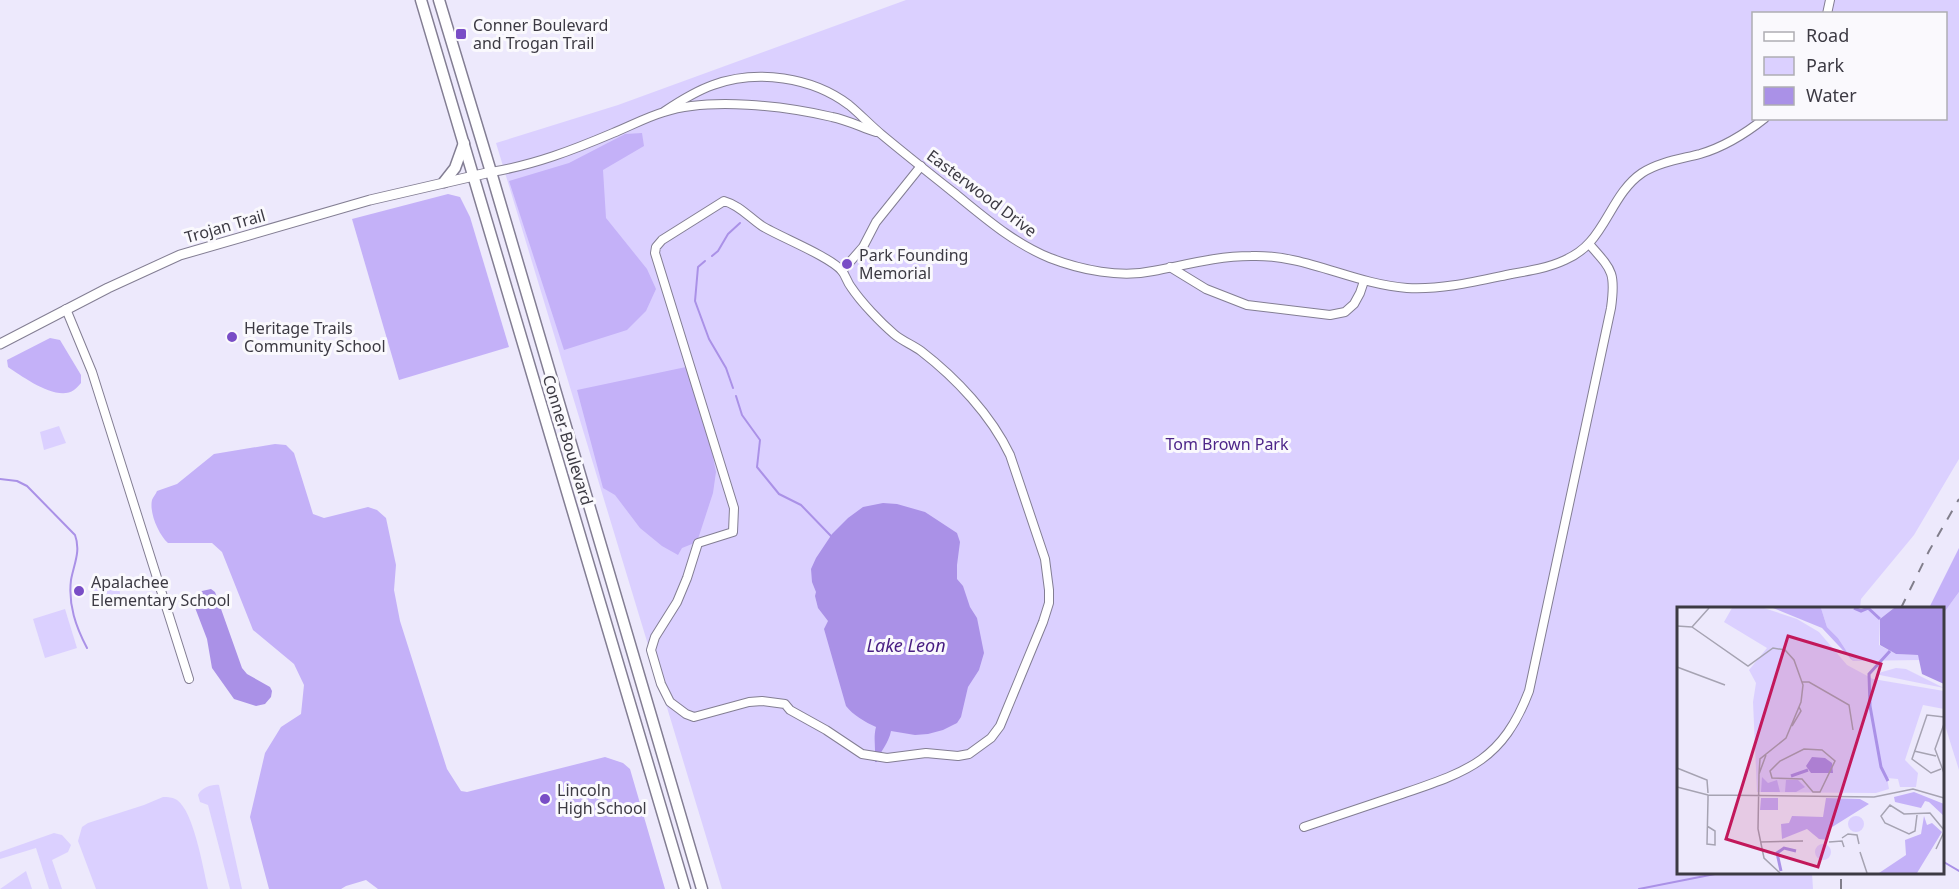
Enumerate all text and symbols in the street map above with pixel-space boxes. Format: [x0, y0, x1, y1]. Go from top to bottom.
legend [1752, 12, 1947, 120]
place label: Conner Boulevard and Trogan Trail [473, 14, 608, 54]
text: Road [1806, 23, 1849, 47]
marker: Conner Boulevard and Trogan Trail [454, 27, 468, 41]
text: Park [1806, 53, 1844, 77]
text: Water [1806, 83, 1857, 107]
street label: Easterwood Drive [922, 144, 1042, 242]
street label: Trojan Trail [182, 204, 268, 248]
place label: Park Founding Memorial [859, 244, 968, 284]
marker: Park Founding Memorial [840, 257, 854, 271]
place label: Heritage Trails Community School [244, 317, 386, 357]
marker: Heritage Trails Community School [225, 330, 239, 344]
street label: Conner Boulevard [538, 372, 598, 508]
park label: Tom Brown Park [1165, 433, 1289, 455]
place label: Apalachee Elementary School [91, 571, 230, 611]
marker: Apalachee Elementary School [72, 584, 86, 598]
inset map [1677, 607, 1944, 874]
water label: Lake Leon [866, 633, 946, 657]
place label: Lincoln High School [557, 779, 647, 819]
marker: Lincoln High School [538, 792, 552, 806]

